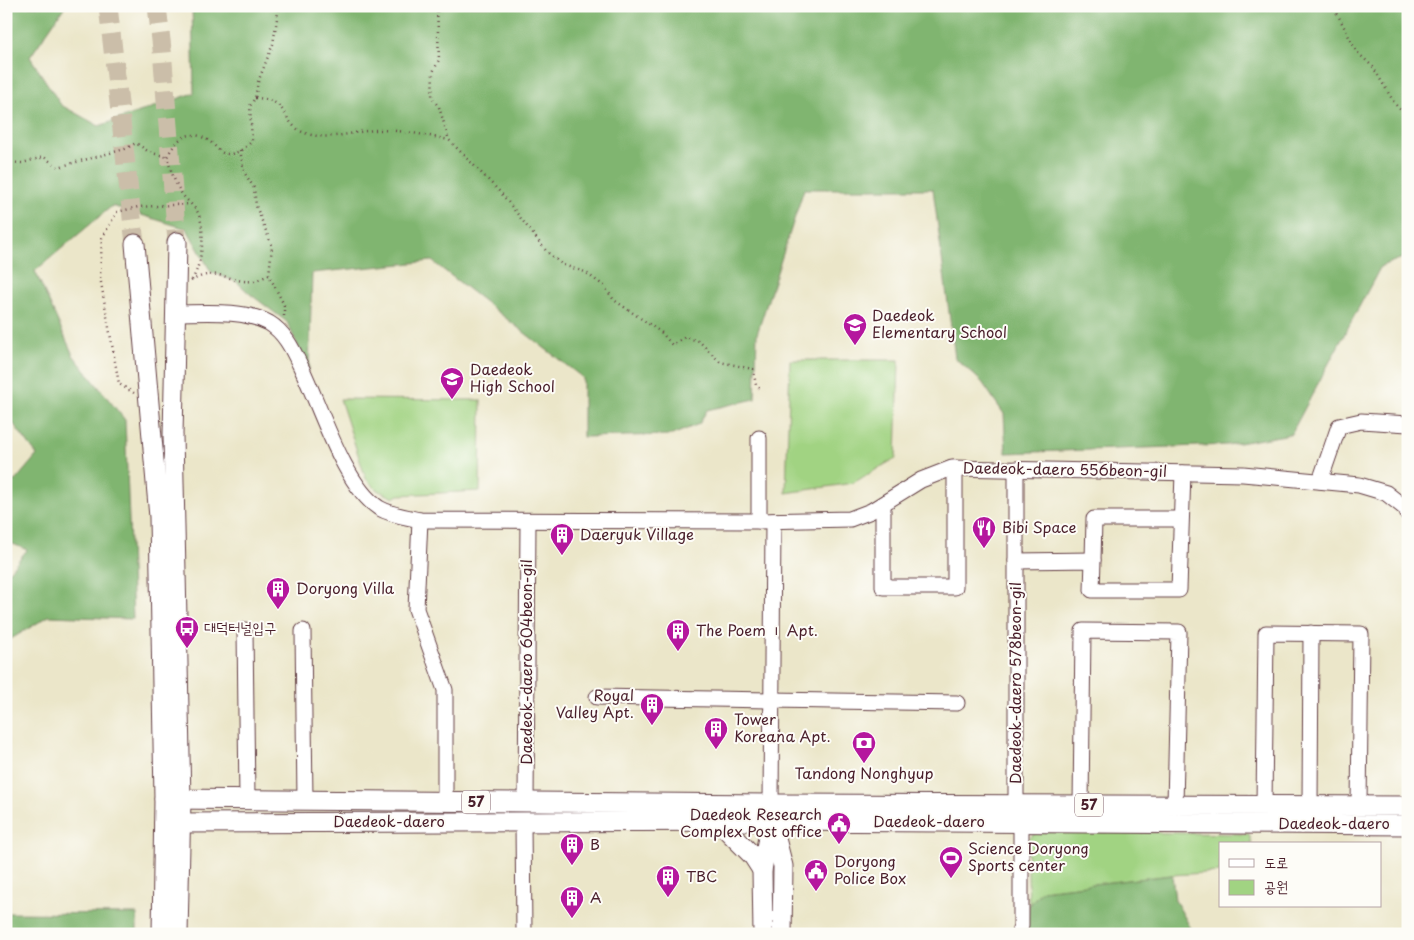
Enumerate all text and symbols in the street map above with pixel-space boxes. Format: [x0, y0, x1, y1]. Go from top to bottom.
place label: Daedeok Elementary School [872, 303, 1007, 343]
school or university icon: Daedeok Elementary School [842, 312, 868, 346]
place label: Daedeok High School [470, 357, 555, 397]
school or university icon: Daedeok High School [439, 366, 465, 400]
street label: Daedeok-daero 556beon-gil [963, 455, 1167, 482]
restaurant icon: Bibi Space [971, 515, 997, 549]
place label: Bibi Space [1002, 515, 1076, 538]
building icon: Daeryuk Village [549, 522, 575, 556]
place label: Daeryuk Village [580, 522, 694, 545]
street label: Daedeok-daero 604beon-gil [514, 559, 537, 765]
building icon: Doryong Villa [265, 576, 291, 610]
place label: Doryong Villa [296, 576, 395, 599]
street label: Daedeok-daero 578beon-gil [1003, 582, 1026, 784]
bus stop icon: 대덕터널입구 [174, 615, 200, 649]
place label: 대덕터널입구 [204, 615, 276, 638]
building icon: The Poem Ⅰ Apt. [665, 618, 691, 652]
place label: The Poem Ⅰ Apt. [696, 618, 818, 641]
place label: Royal Valley Apt. [556, 683, 634, 723]
building icon: Royal Valley Apt. [639, 692, 665, 726]
place label: Tower Koreana Apt. [734, 707, 831, 747]
building icon: Tower Koreana Apt. [703, 716, 729, 750]
bank icon: Tandong Nonghyup [851, 730, 877, 764]
place label: Tandong Nonghyup [794, 761, 934, 784]
road number: 57 [462, 790, 490, 814]
road number: 57 [1075, 794, 1103, 816]
place label: Daedeok Research Complex Post office [680, 802, 822, 842]
street label: Daedeok-daero [333, 809, 445, 832]
street label: Daedeok-daero [873, 809, 985, 832]
public building icon: Daedeok Research Complex Post office [826, 811, 852, 845]
street label: Daedeok-daero [1278, 811, 1390, 834]
building icon: B [559, 832, 585, 866]
place label: B [590, 832, 600, 855]
place label: Science Doryong Sports center [968, 836, 1089, 876]
legend [1219, 842, 1382, 908]
sports icon: Science Doryong Sports center [938, 845, 964, 879]
place label: Doryong Police Box [834, 849, 906, 889]
text: 도로 [1264, 850, 1288, 873]
public building icon: Doryong Police Box [803, 858, 829, 892]
building icon: TBC [655, 864, 681, 898]
place label: TBC [686, 864, 717, 887]
text: 공원 [1264, 874, 1288, 897]
building icon: A [559, 885, 585, 919]
place label: A [590, 885, 602, 908]

